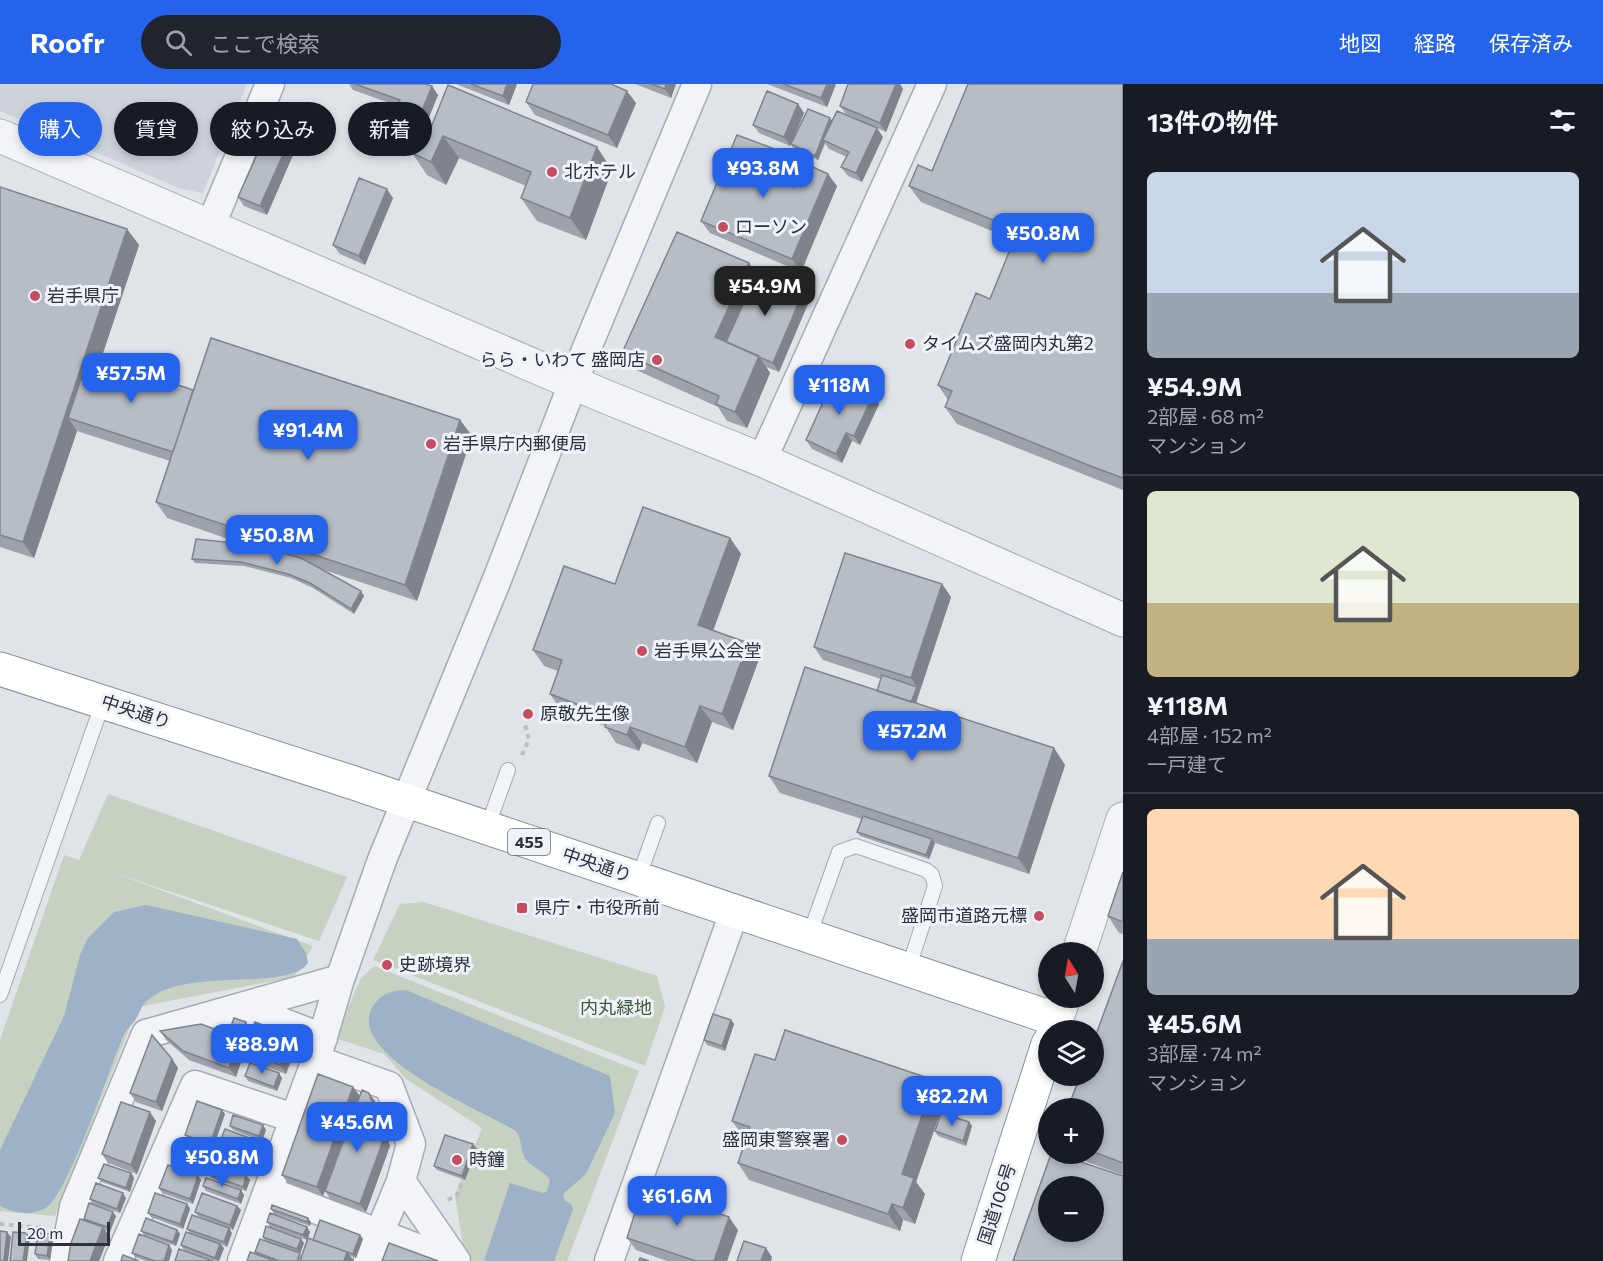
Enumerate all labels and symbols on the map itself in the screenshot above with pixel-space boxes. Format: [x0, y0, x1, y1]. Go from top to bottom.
pin: ¥93.8M [714, 148, 812, 199]
place label: 北ホテル [564, 160, 636, 182]
marker: 北ホテル [545, 165, 559, 179]
pin: ¥50.8M [994, 213, 1092, 264]
place label: ローソン [735, 215, 807, 237]
marker: ローソン [716, 220, 730, 234]
pin: ¥54.9M [716, 266, 814, 317]
place label: 岩手県庁 [47, 284, 119, 306]
marker: 岩手県庁 [28, 289, 42, 303]
place label: タイムズ盛岡内丸第2 [922, 332, 1094, 354]
marker: タイムズ盛岡内丸第2 [903, 337, 917, 351]
place label: らら・いわて 盛岡店 [480, 348, 645, 370]
pin: ¥57.5M [82, 353, 180, 404]
marker: らら・いわて 盛岡店 [650, 353, 664, 367]
pin: ¥118M [797, 365, 881, 416]
pin: ¥91.4M [259, 410, 357, 461]
place label: 岩手県庁内郵便局 [443, 432, 587, 454]
marker: 岩手県庁内郵便局 [424, 437, 438, 451]
pin: ¥50.8M [228, 515, 326, 566]
place label: 岩手県公会堂 [654, 639, 762, 661]
marker: 岩手県公会堂 [635, 644, 649, 658]
street label: 中央通り [99, 689, 174, 733]
place label: 原敬先生像 [540, 702, 630, 724]
marker: 原敬先生像 [521, 707, 535, 721]
pin: ¥57.2M [863, 711, 961, 762]
road number: 455 [508, 829, 550, 855]
street label: 中央通り [560, 842, 635, 886]
place label: 県庁・市役所前 [534, 896, 660, 918]
marker: 県庁・市役所前 [515, 901, 529, 915]
place label: 盛岡市道路元標 [901, 904, 1027, 926]
marker: 盛岡市道路元標 [1032, 909, 1046, 923]
north arrow [1038, 942, 1104, 1008]
place label: 史跡境界 [399, 953, 471, 975]
marker: 史跡境界 [380, 958, 394, 972]
park label: 内丸緑地 [580, 996, 652, 1018]
pin: ¥88.9M [213, 1024, 311, 1075]
pin: ¥82.2M [903, 1076, 1001, 1127]
pin: ¥45.6M [308, 1102, 406, 1153]
place label: 盛岡東警察署 [722, 1128, 830, 1150]
marker: 盛岡東警察署 [835, 1133, 849, 1147]
pin: ¥50.8M [173, 1137, 271, 1188]
place label: 時鐘 [469, 1148, 505, 1170]
marker: 時鐘 [450, 1153, 464, 1167]
street label: 国道106号 [973, 1160, 1020, 1247]
pin: ¥61.6M [628, 1176, 726, 1227]
scale bar [18, 1219, 110, 1246]

